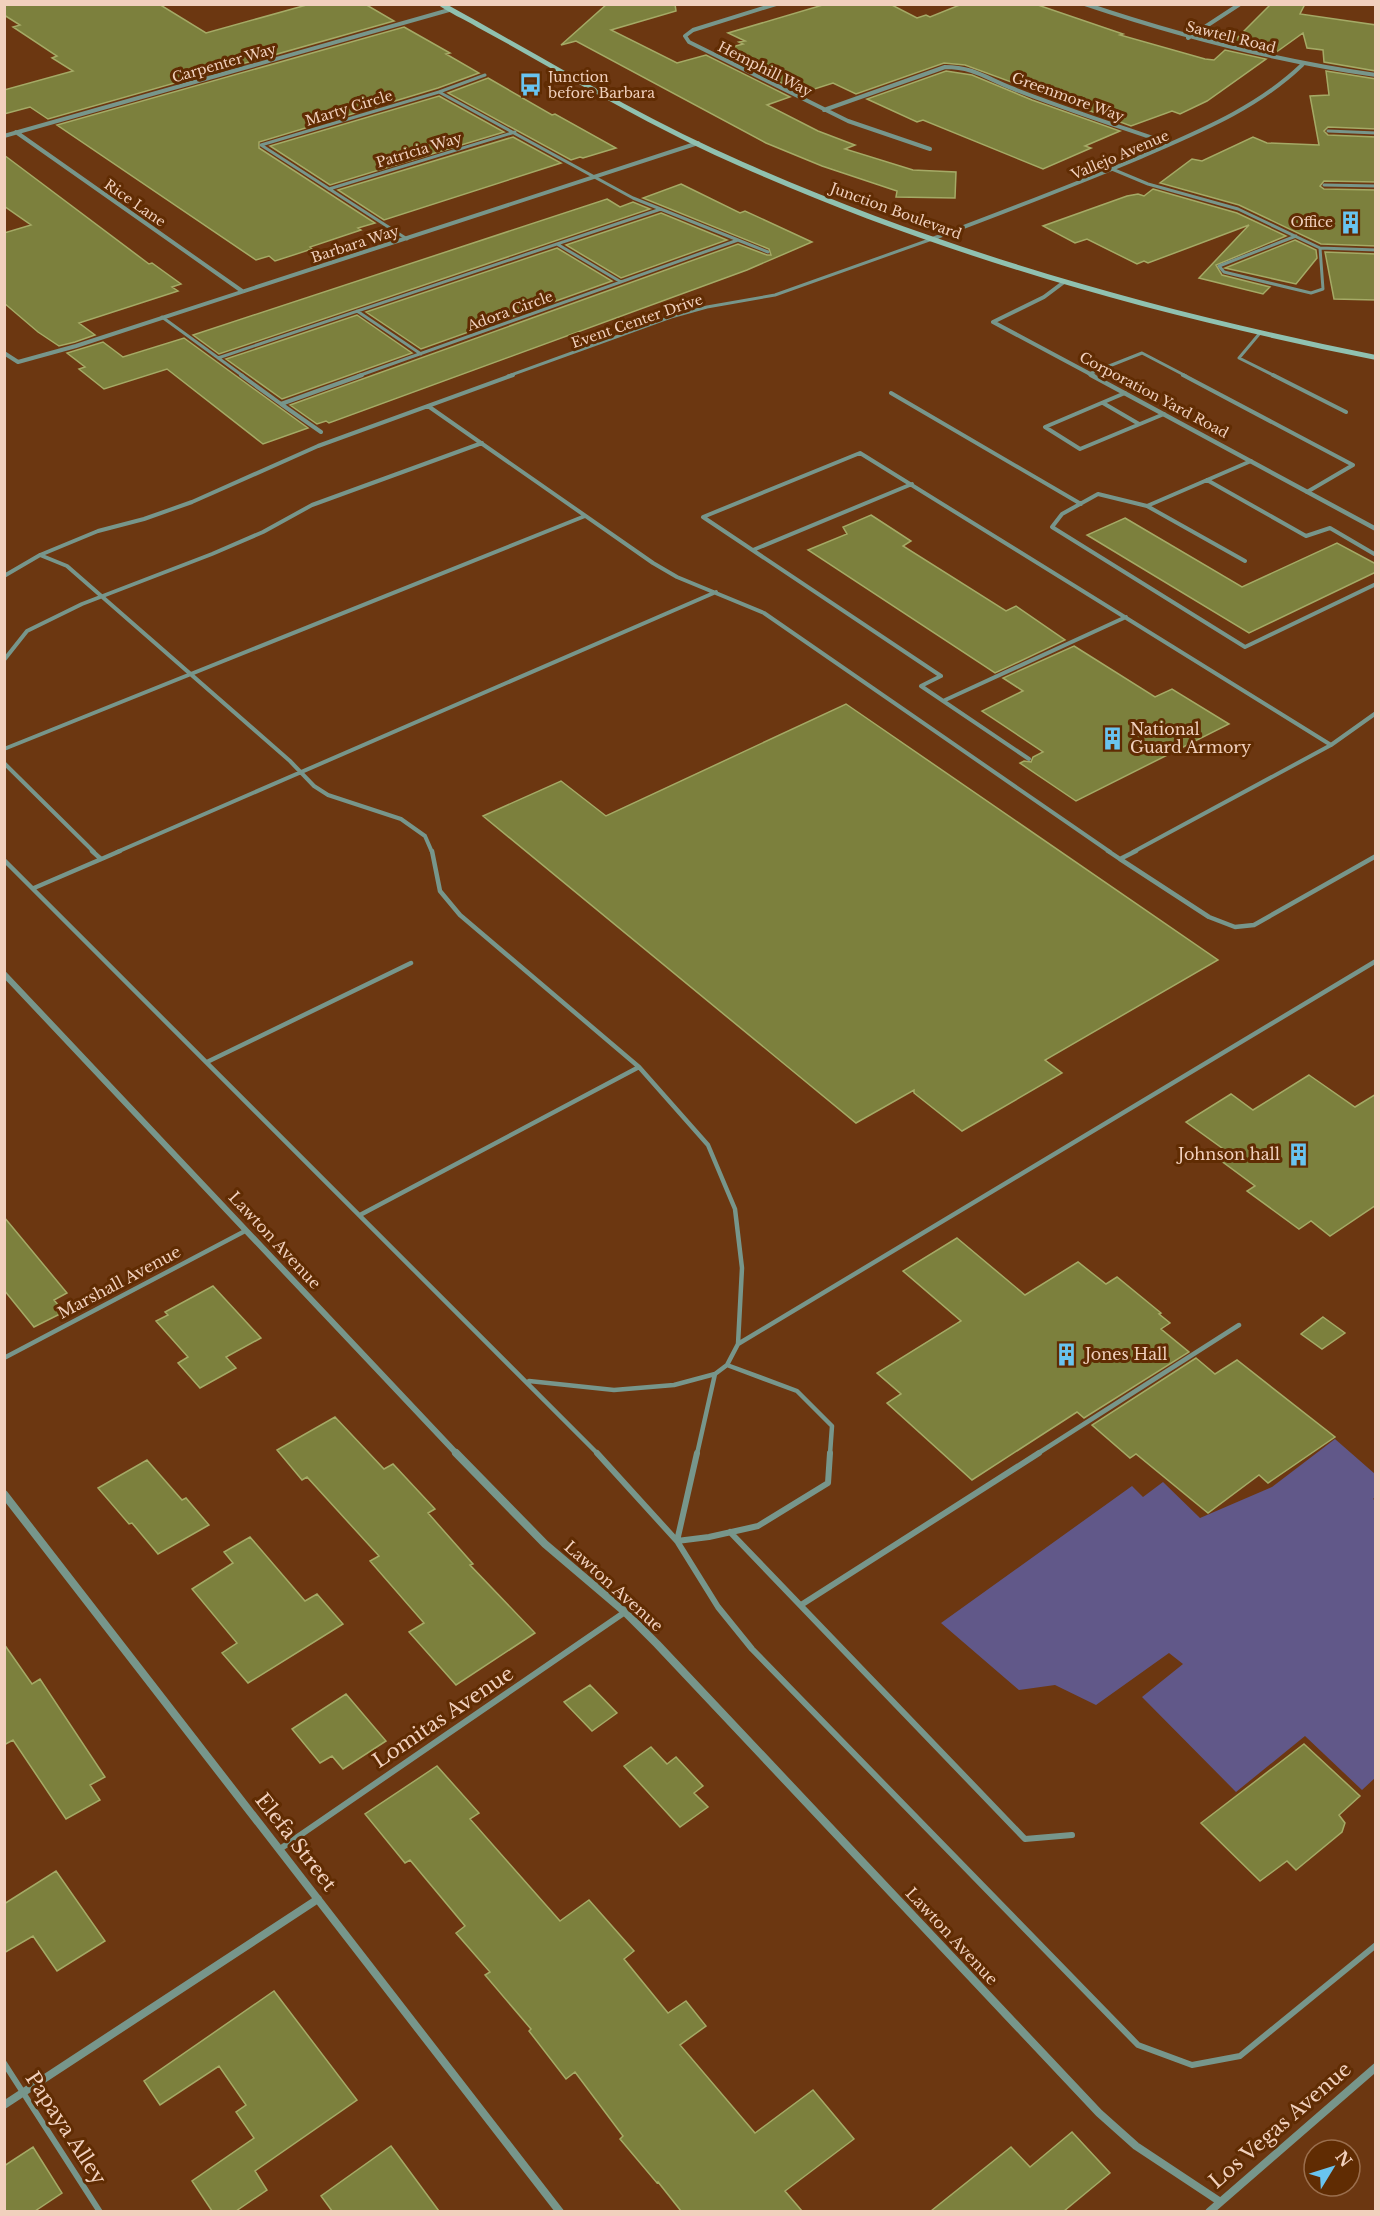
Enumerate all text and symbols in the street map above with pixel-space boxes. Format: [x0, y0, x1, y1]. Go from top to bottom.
street label: Sawtell Road [1184, 17, 1278, 57]
street label: Hemphill Way [715, 37, 815, 101]
street label: Carpenter Way [170, 40, 278, 86]
place label: Junction before Barbara [546, 68, 655, 102]
street label: Greenmore Way [1009, 68, 1127, 126]
bus stop icon: Junction before Barbara [517, 72, 543, 98]
street label: Marty Circle [303, 86, 395, 130]
street label: Vallejo Avenue [1067, 126, 1172, 184]
street label: Patricia Way [374, 128, 464, 172]
street label: Rice Lane [101, 175, 169, 231]
street label: Junction Boulevard [826, 178, 965, 243]
building icon: Office [1338, 209, 1364, 235]
place label: Office [1291, 213, 1333, 231]
street label: Barbara Way [309, 221, 401, 267]
street label: Adora Circle [464, 287, 555, 335]
street label: Event Center Drive [569, 290, 705, 352]
street label: Corporation Yard Road [1076, 348, 1232, 442]
place label: National Guard Armory [1130, 719, 1252, 757]
building icon: National Guard Armory [1099, 725, 1125, 751]
building icon: Johnson hall [1285, 1141, 1311, 1167]
place label: Johnson hall [1176, 1144, 1280, 1164]
street label: Lawton Avenue [225, 1187, 325, 1293]
street label: Marshall Avenue [54, 1241, 184, 1323]
building icon: Jones Hall [1054, 1341, 1080, 1367]
place label: Jones Hall [1083, 1344, 1167, 1364]
street label: Lawton Avenue [560, 1536, 668, 1636]
street label: Lomitas Avenue [368, 1661, 518, 1773]
street label: Elefa Street [250, 1788, 342, 1896]
street label: Lawton Avenue [902, 1883, 1002, 1989]
street label: Los Vegas Avenue [1204, 2057, 1356, 2193]
street label: Papaya Alley [21, 2067, 111, 2189]
north arrow [1302, 2138, 1362, 2198]
text: N [1331, 2147, 1356, 2171]

